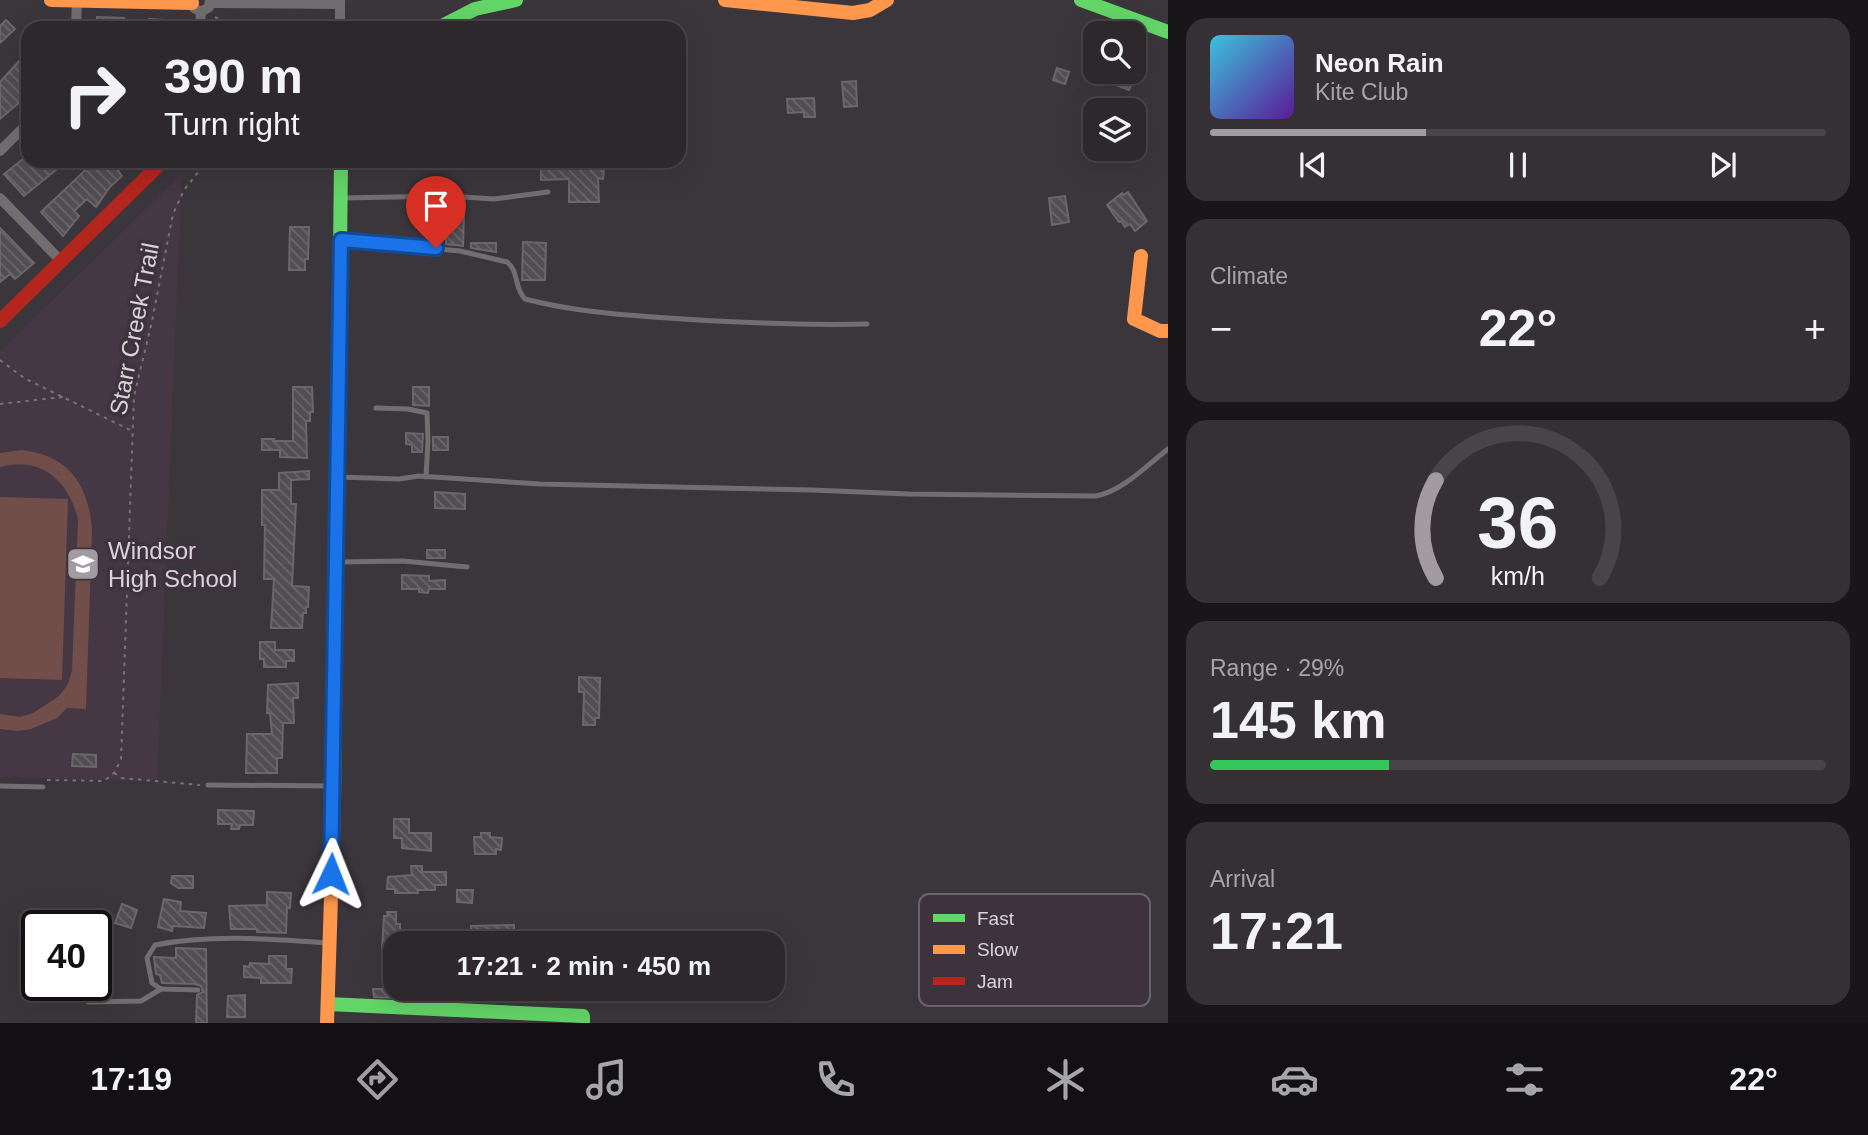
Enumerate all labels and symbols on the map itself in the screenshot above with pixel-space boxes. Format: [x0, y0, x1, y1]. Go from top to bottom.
pin [406, 176, 466, 248]
street label: Starr Creek Trail [104, 241, 164, 417]
place label: Windsor High School [108, 537, 237, 592]
school or university icon: Windsor High School [64, 545, 102, 583]
position arrow [294, 837, 368, 911]
legend [919, 894, 1150, 1006]
text: Fast [977, 908, 1015, 929]
speed limit sign: 40 [21, 910, 112, 1001]
text: Slow [977, 939, 1018, 960]
text: Jam [977, 971, 1013, 992]

